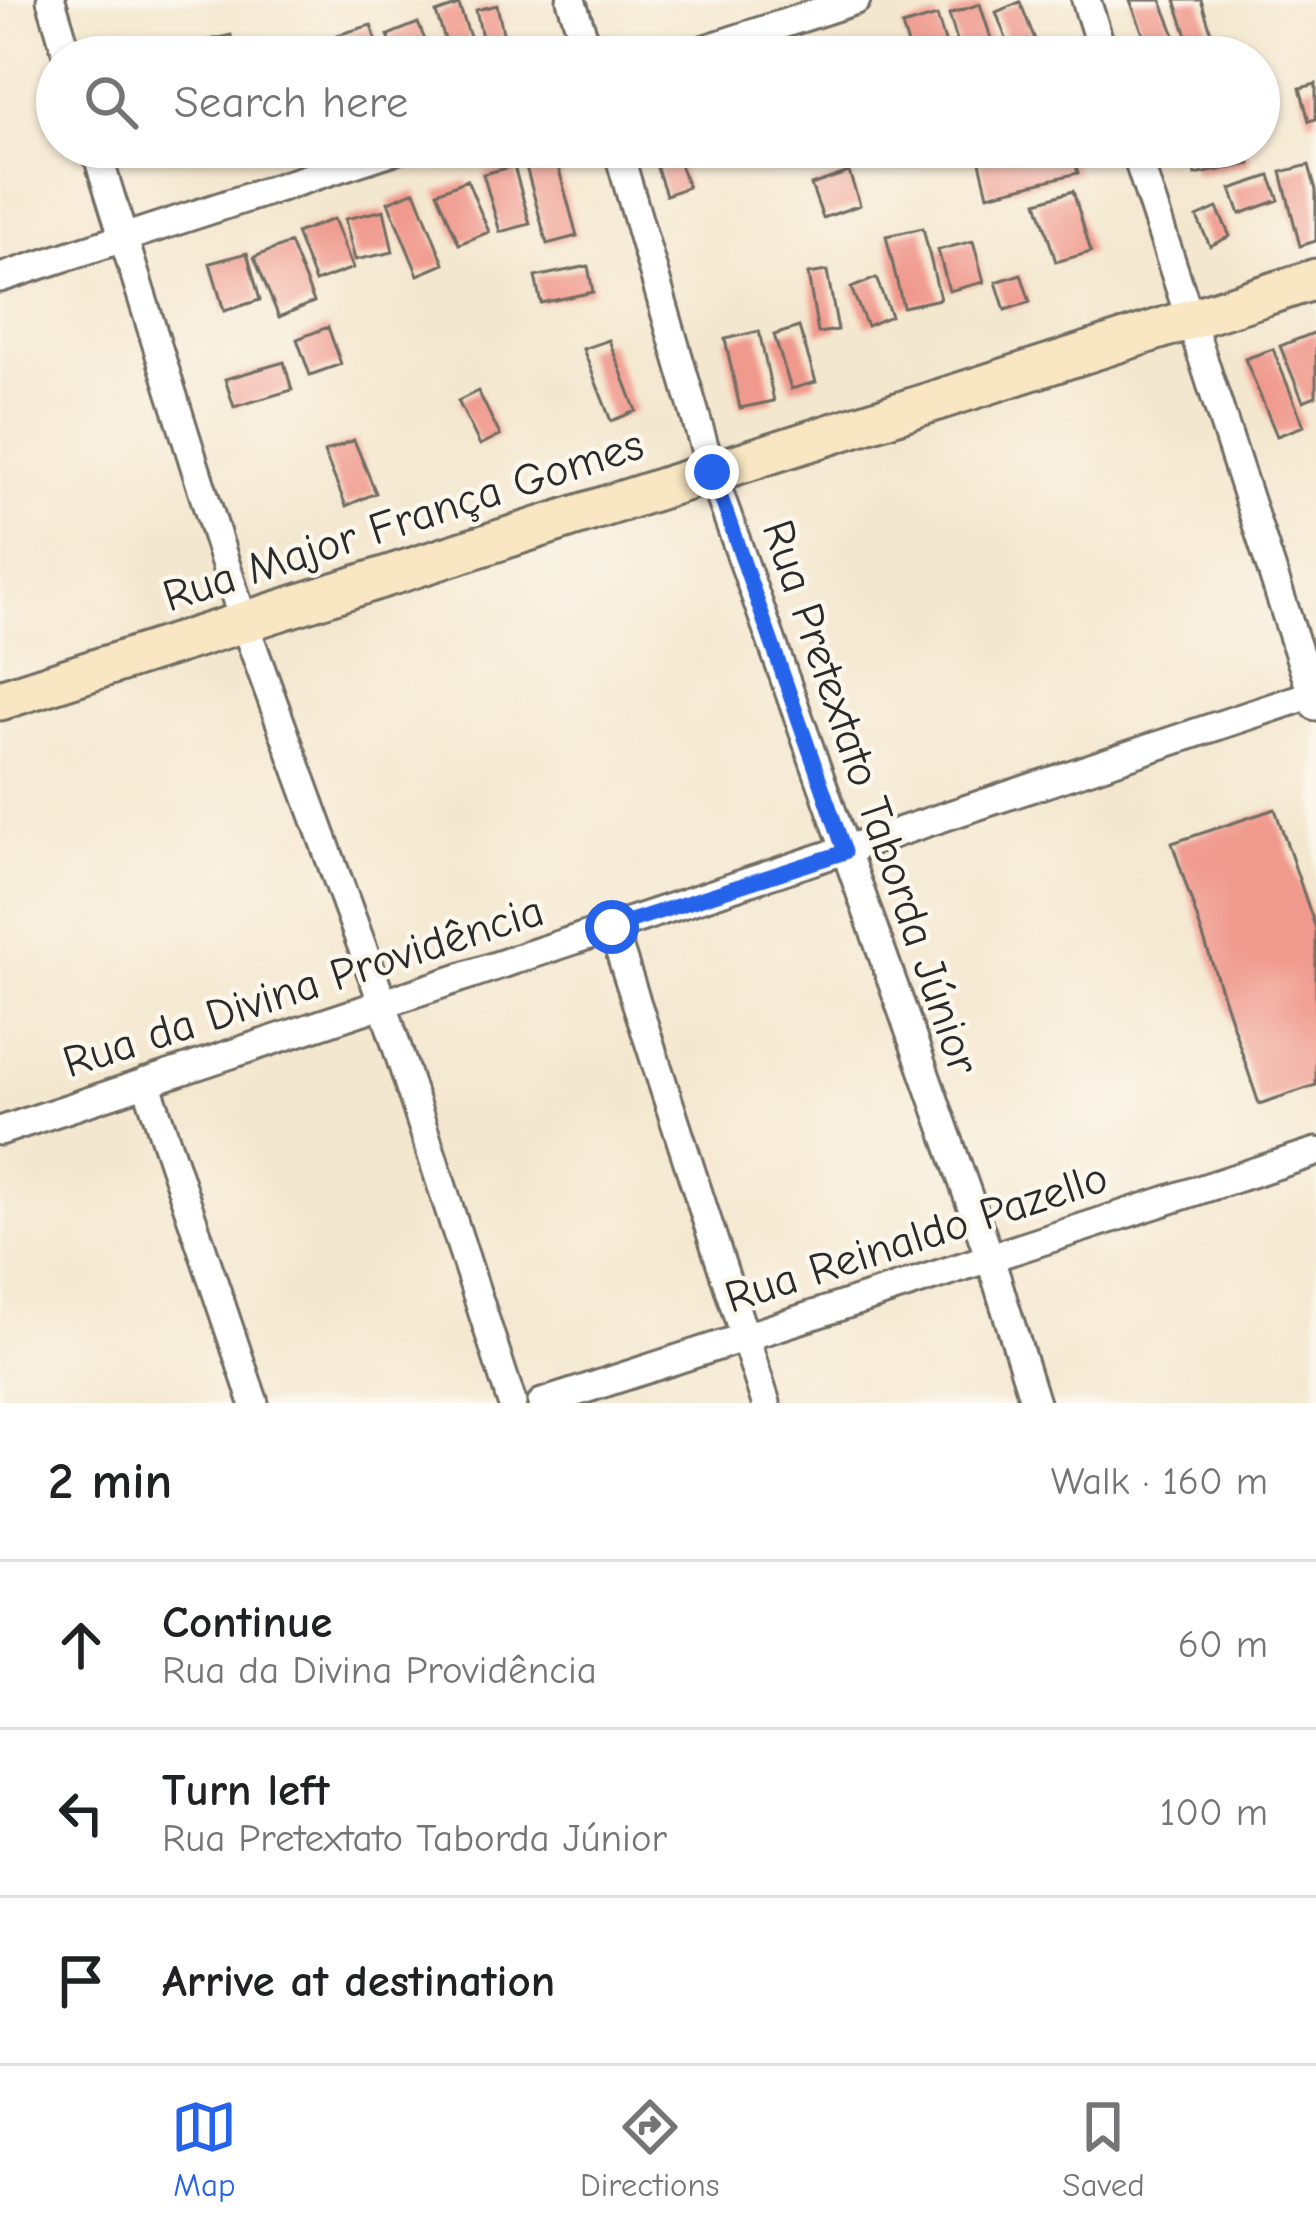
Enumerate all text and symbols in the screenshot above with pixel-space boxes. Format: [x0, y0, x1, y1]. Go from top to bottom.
search box [36, 36, 1280, 168]
icon: search [78, 69, 144, 135]
text: Search here [174, 76, 408, 128]
street label: Rua Major França Gomes [156, 418, 650, 622]
route end [685, 445, 739, 499]
street label: Rua Pretextato Taborda Júnior [752, 513, 990, 1081]
street label: Rua da Divina Providência [56, 884, 550, 1088]
route start [585, 900, 639, 954]
street label: Rua Reinaldo Pazello [718, 1151, 1114, 1323]
text: 2 min [48, 1452, 172, 1511]
text: Walk · 160 m [1051, 1459, 1268, 1504]
text: Continue [162, 1596, 332, 1648]
icon: ahead [48, 1612, 114, 1678]
text: 60 m [1178, 1622, 1268, 1667]
text: Rua da Divina Providência [162, 1648, 597, 1693]
text: Turn left [162, 1764, 329, 1816]
icon: left [48, 1780, 114, 1846]
text: 100 m [1160, 1790, 1268, 1835]
text: Rua Pretextato Taborda Júnior [162, 1816, 667, 1861]
icon: arrive [48, 1948, 114, 2014]
text: Arrive at destination [162, 1955, 555, 2007]
tab: Map [171, 2094, 237, 2204]
tab: Directions [580, 2094, 720, 2204]
tab: Saved [1062, 2094, 1145, 2204]

